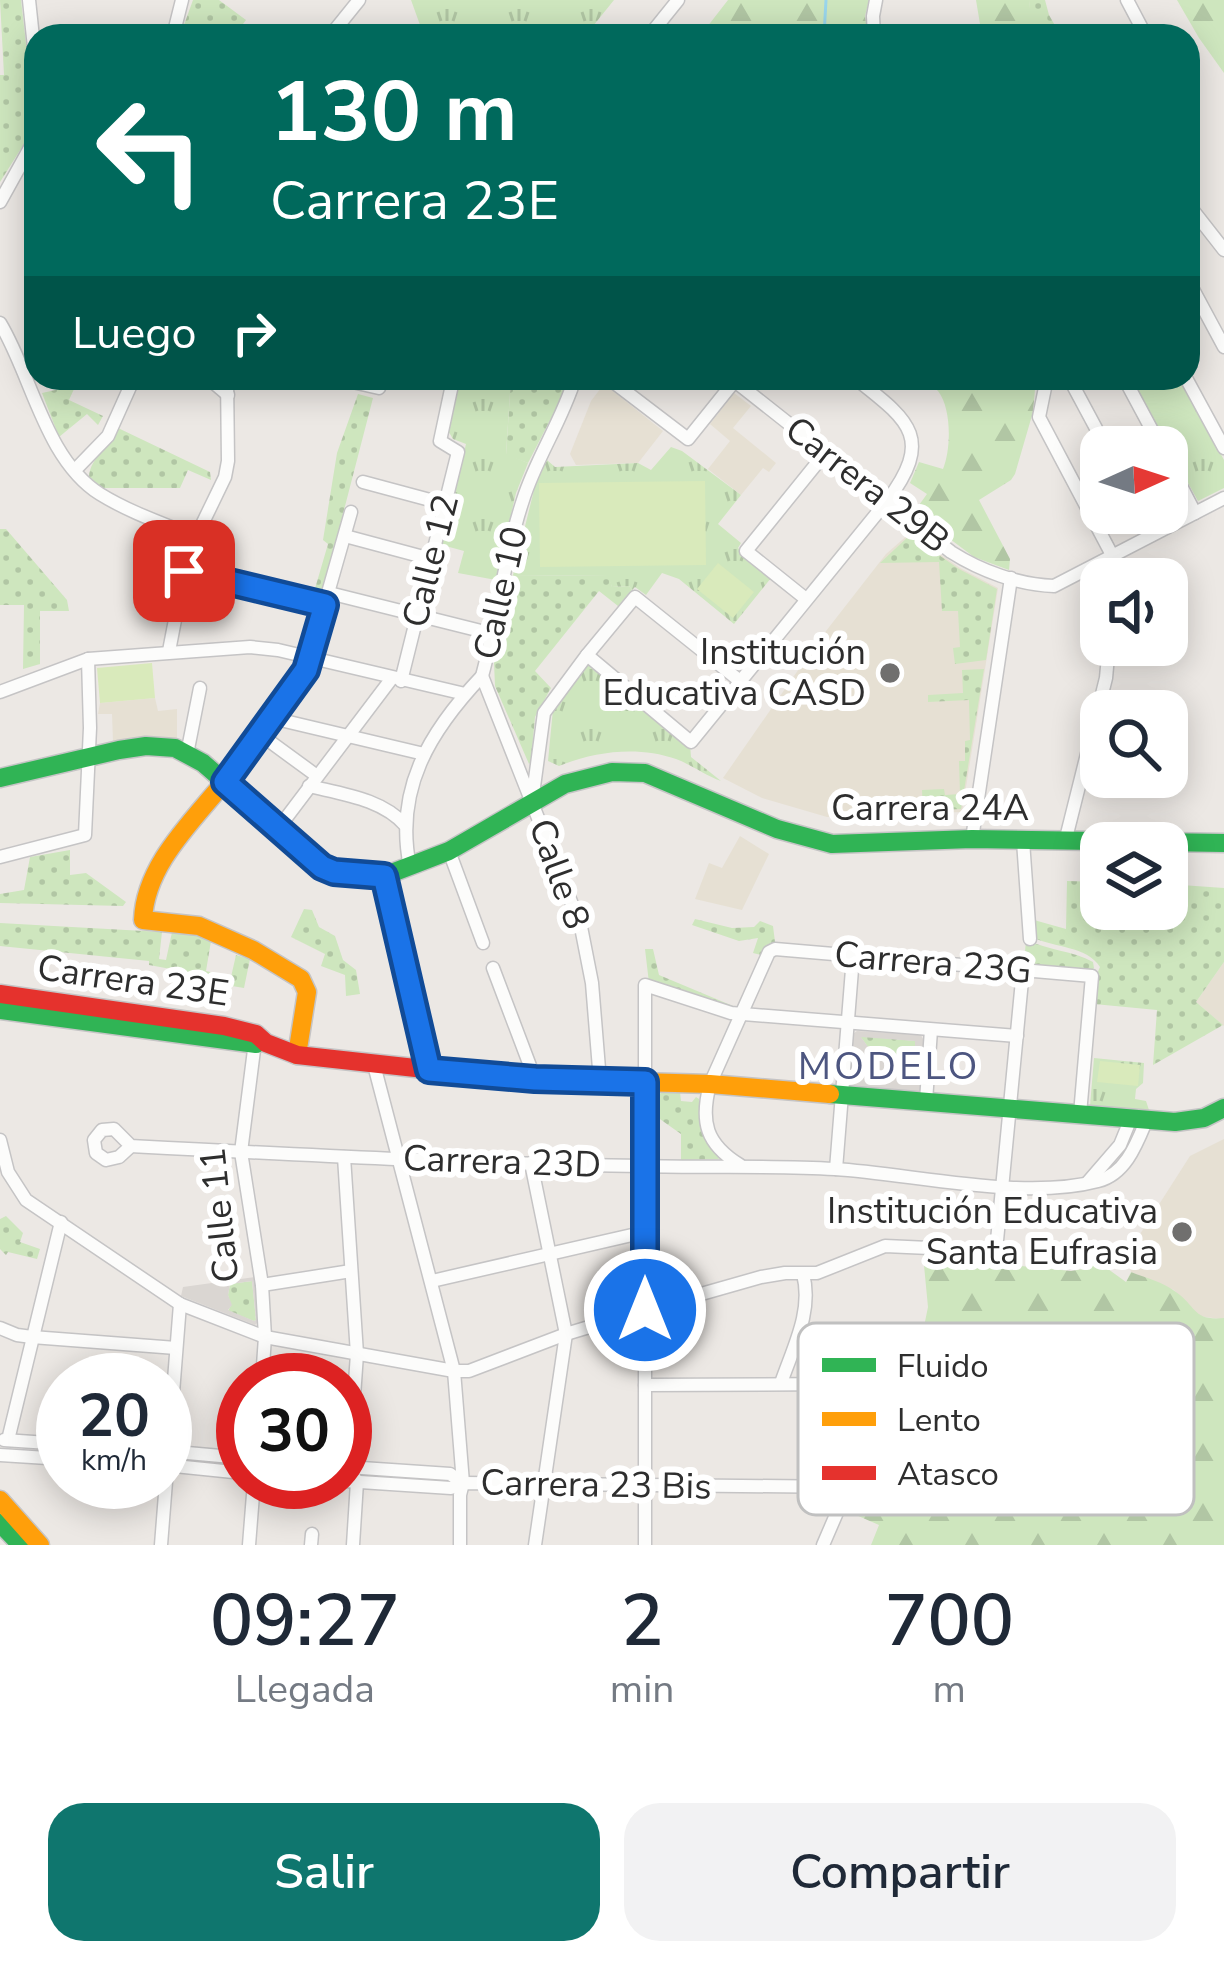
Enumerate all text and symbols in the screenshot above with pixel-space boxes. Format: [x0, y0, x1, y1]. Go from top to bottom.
text: 130 m [270, 55, 518, 170]
icon: left [72, 72, 228, 228]
text: Carrera 23E [270, 164, 559, 238]
icon: right [221, 300, 287, 366]
text: Luego [72, 303, 197, 364]
street label: Carrera 29B [775, 405, 959, 565]
north arrow [1080, 426, 1188, 534]
map controls [1080, 426, 1188, 930]
street label: Calle 12 [391, 489, 471, 633]
pin [133, 520, 235, 622]
street label: Calle 10 [462, 521, 540, 665]
icon: arrive [151, 538, 217, 604]
button: sound [1080, 558, 1188, 666]
place label: Institución Educativa CASD [602, 628, 866, 718]
marker: Institución Educativa CASD [877, 660, 903, 686]
button: search [1080, 690, 1188, 798]
street label: Carrera 24A [831, 784, 1029, 833]
street label: Calle 8 [517, 812, 601, 936]
button: layers [1080, 822, 1188, 930]
street label: Carrera 23G [832, 930, 1034, 996]
street label: Carrera 23E [34, 943, 232, 1019]
district label: MODELO [798, 1040, 980, 1093]
street label: Carrera 23D [402, 1134, 602, 1190]
street label: Calle 11 [189, 1145, 251, 1285]
place label: Institución Educativa Santa Eufrasia [827, 1187, 1158, 1277]
marker: Institución Educativa Santa Eufrasia [1169, 1219, 1195, 1245]
position arrow [582, 1247, 708, 1373]
legend [798, 1323, 1194, 1515]
text: Fluido [897, 1344, 989, 1389]
speed limit sign: 30 [216, 1353, 372, 1509]
text: 20 [78, 1375, 150, 1457]
text: Lento [897, 1398, 981, 1443]
text: km/h [81, 1440, 147, 1481]
text: Atasco [897, 1452, 999, 1497]
street label: Carrera 23 Bis [480, 1458, 712, 1512]
text: 09:27 [210, 1572, 400, 1670]
text: 2 [621, 1572, 664, 1670]
text: 700 [884, 1572, 1014, 1670]
text: Llegada [235, 1663, 375, 1716]
text: min [610, 1663, 674, 1716]
text: m [932, 1663, 966, 1716]
button: Salir [48, 1803, 600, 1941]
button: Compartir [624, 1803, 1176, 1941]

